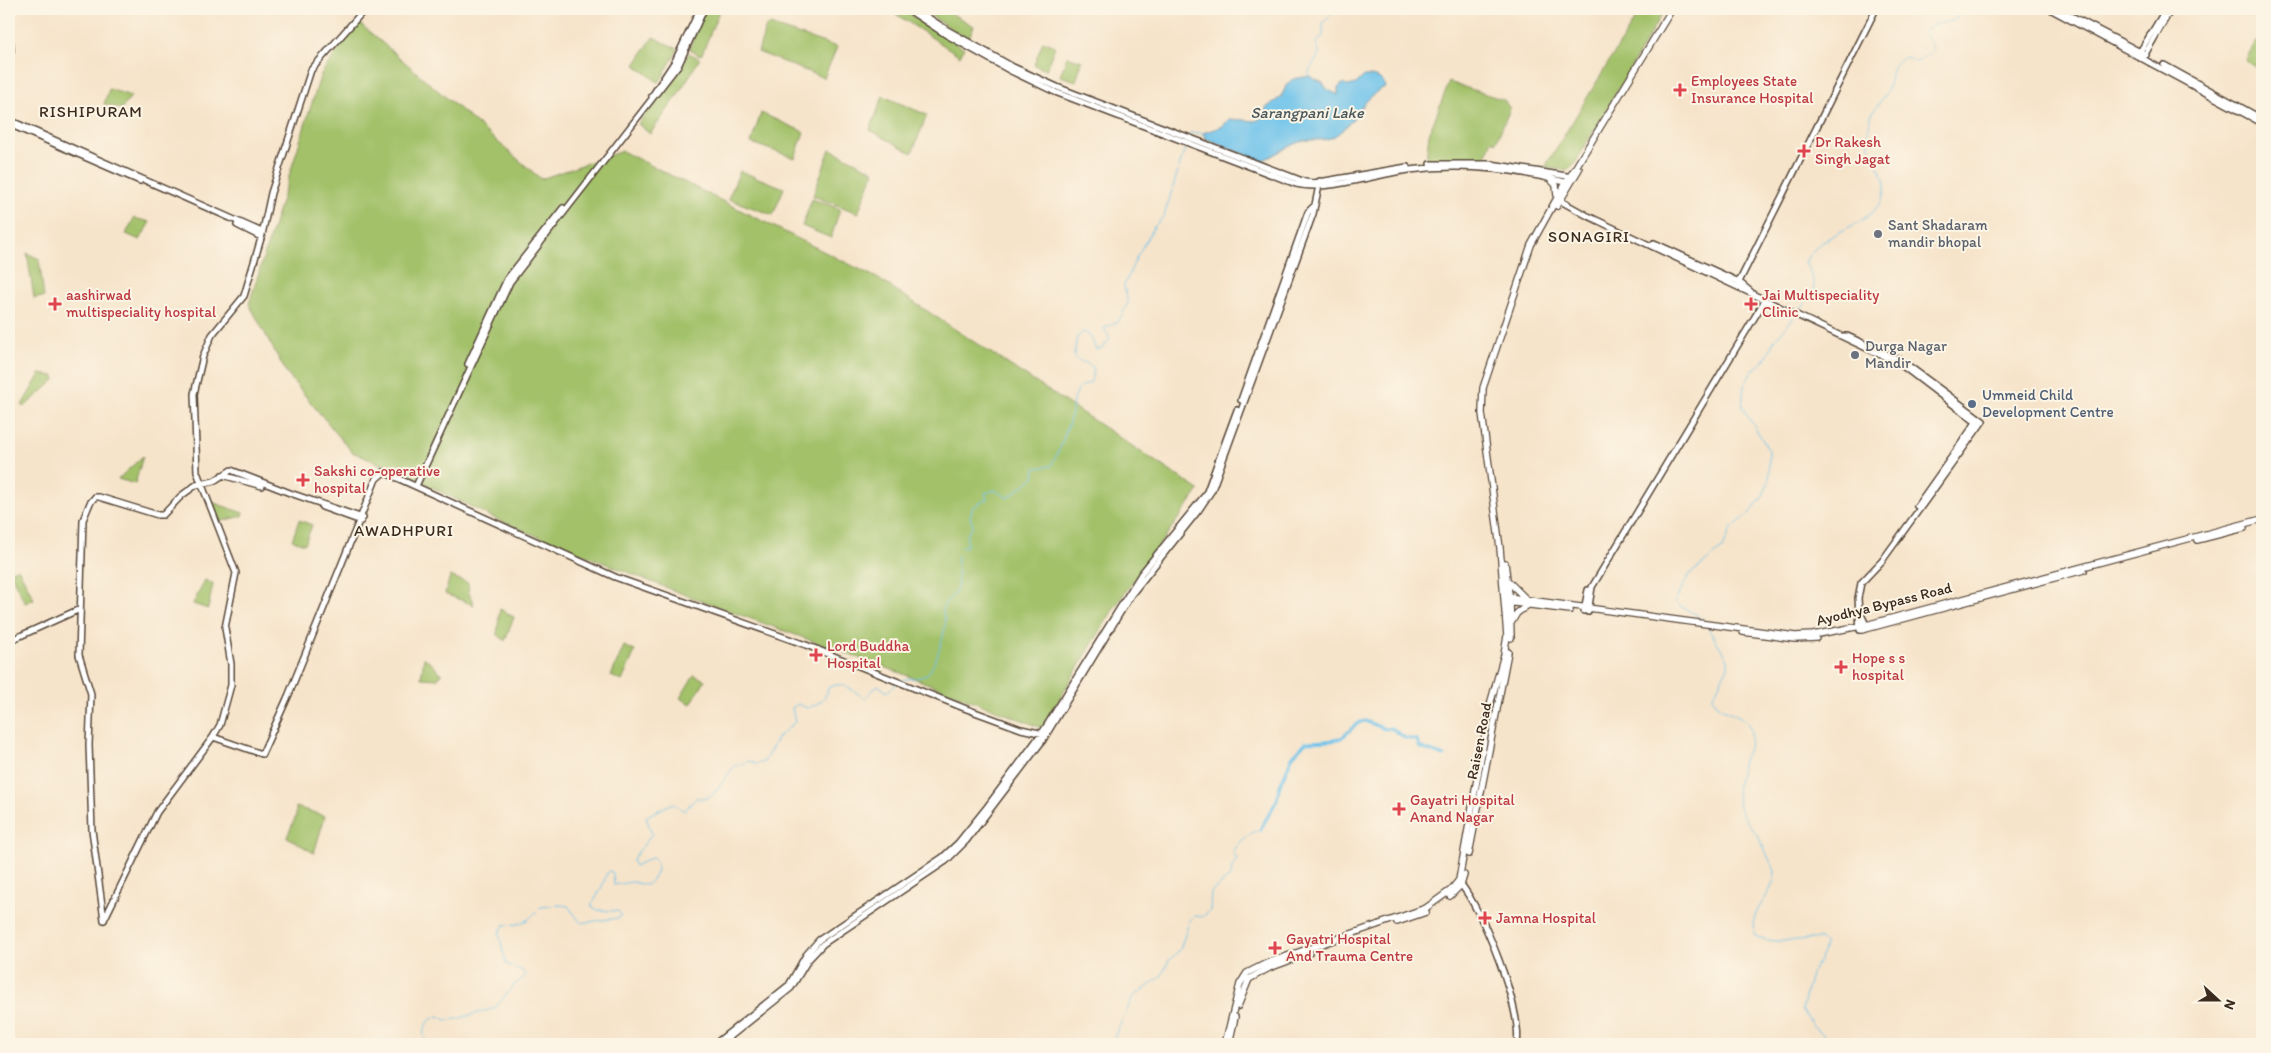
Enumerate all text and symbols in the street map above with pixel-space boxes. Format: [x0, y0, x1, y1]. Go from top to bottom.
place label: Employees State Insurance Hospital [1691, 72, 1814, 107]
marker: Employees State Insurance Hospital [1673, 83, 1687, 97]
district label: RISHIPURAM [39, 102, 143, 121]
water label: Sarangpani Lake [1250, 103, 1365, 122]
place label: Dr Rakesh Singh Jagat [1815, 133, 1890, 168]
marker: Dr Rakesh Singh Jagat [1797, 144, 1811, 158]
place label: Sant Shadaram mandir bhopal [1888, 216, 1988, 251]
district label: SONAGIRI [1548, 227, 1630, 246]
marker: Sant Shadaram mandir bhopal [1872, 228, 1884, 240]
place label: aashirwad multispeciality hospital [66, 286, 217, 321]
place label: Jai Multispeciality Clinic [1762, 286, 1879, 321]
marker: aashirwad multispeciality hospital [48, 297, 62, 311]
marker: Jai Multispeciality Clinic [1744, 297, 1758, 311]
place label: Durga Nagar Mandir [1865, 337, 1947, 372]
marker: Durga Nagar Mandir [1849, 349, 1861, 361]
place label: Ummeid Child Development Centre [1982, 386, 2114, 421]
marker: Ummeid Child Development Centre [1966, 398, 1978, 410]
place label: Sakshi co-operative hospital [314, 462, 440, 497]
marker: Sakshi co-operative hospital [296, 473, 310, 487]
district label: AWADHPURI [354, 521, 454, 540]
street label: Ayodhya Bypass Road [1814, 578, 1954, 630]
place label: Lord Buddha Hospital [827, 637, 909, 672]
marker: Lord Buddha Hospital [809, 648, 823, 662]
place label: Hope s s hospital [1852, 649, 1906, 684]
marker: Hope s s hospital [1834, 660, 1848, 674]
street label: Raisen Road [1463, 701, 1495, 781]
place label: Gayatri Hospital Anand Nagar [1410, 791, 1516, 826]
marker: Gayatri Hospital Anand Nagar [1392, 802, 1406, 816]
place label: Jamna Hospital [1496, 909, 1597, 927]
marker: Jamna Hospital [1478, 911, 1492, 925]
place label: Gayatri Hospital And Trauma Centre [1286, 930, 1413, 965]
marker: Gayatri Hospital And Trauma Centre [1268, 941, 1282, 955]
north arrow [2194, 976, 2244, 1026]
text: N [2220, 997, 2239, 1012]

